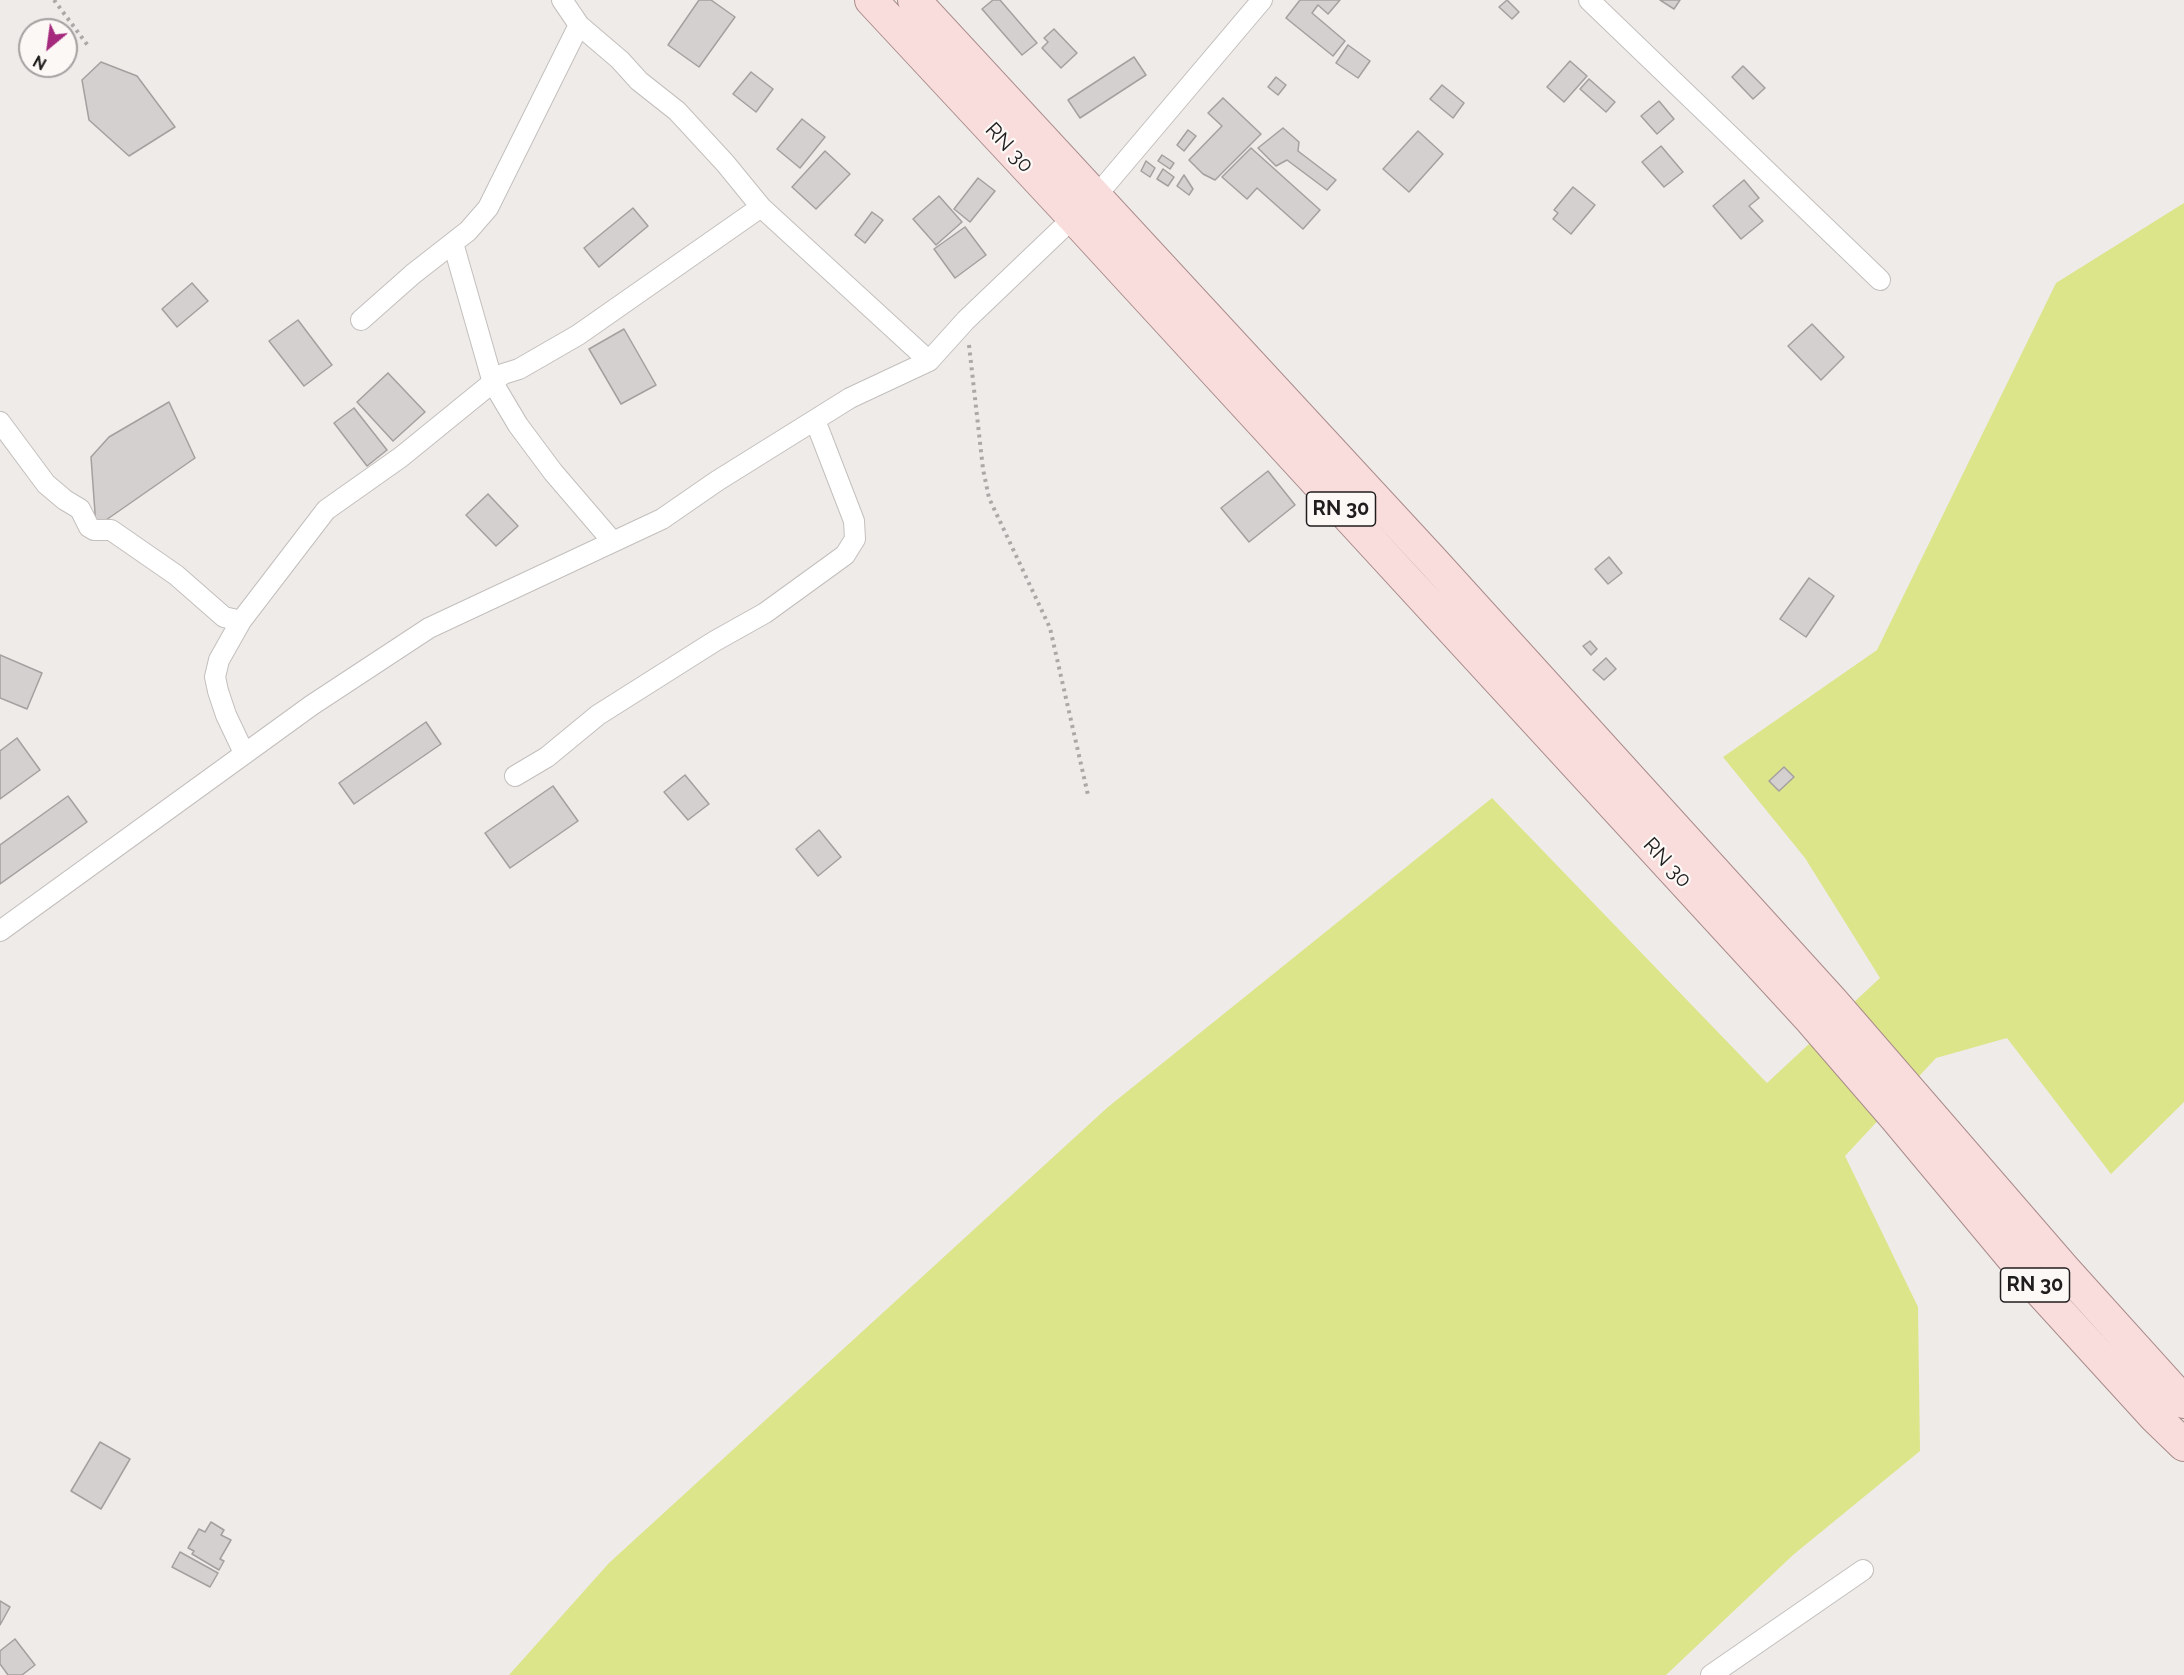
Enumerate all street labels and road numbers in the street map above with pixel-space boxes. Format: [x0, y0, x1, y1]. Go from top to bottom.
street label: RN 30 [980, 118, 1038, 178]
road number: RN 30 [1306, 492, 1376, 526]
street label: RN 30 [1638, 833, 1696, 893]
road number: RN 30 [2000, 1268, 2070, 1302]

